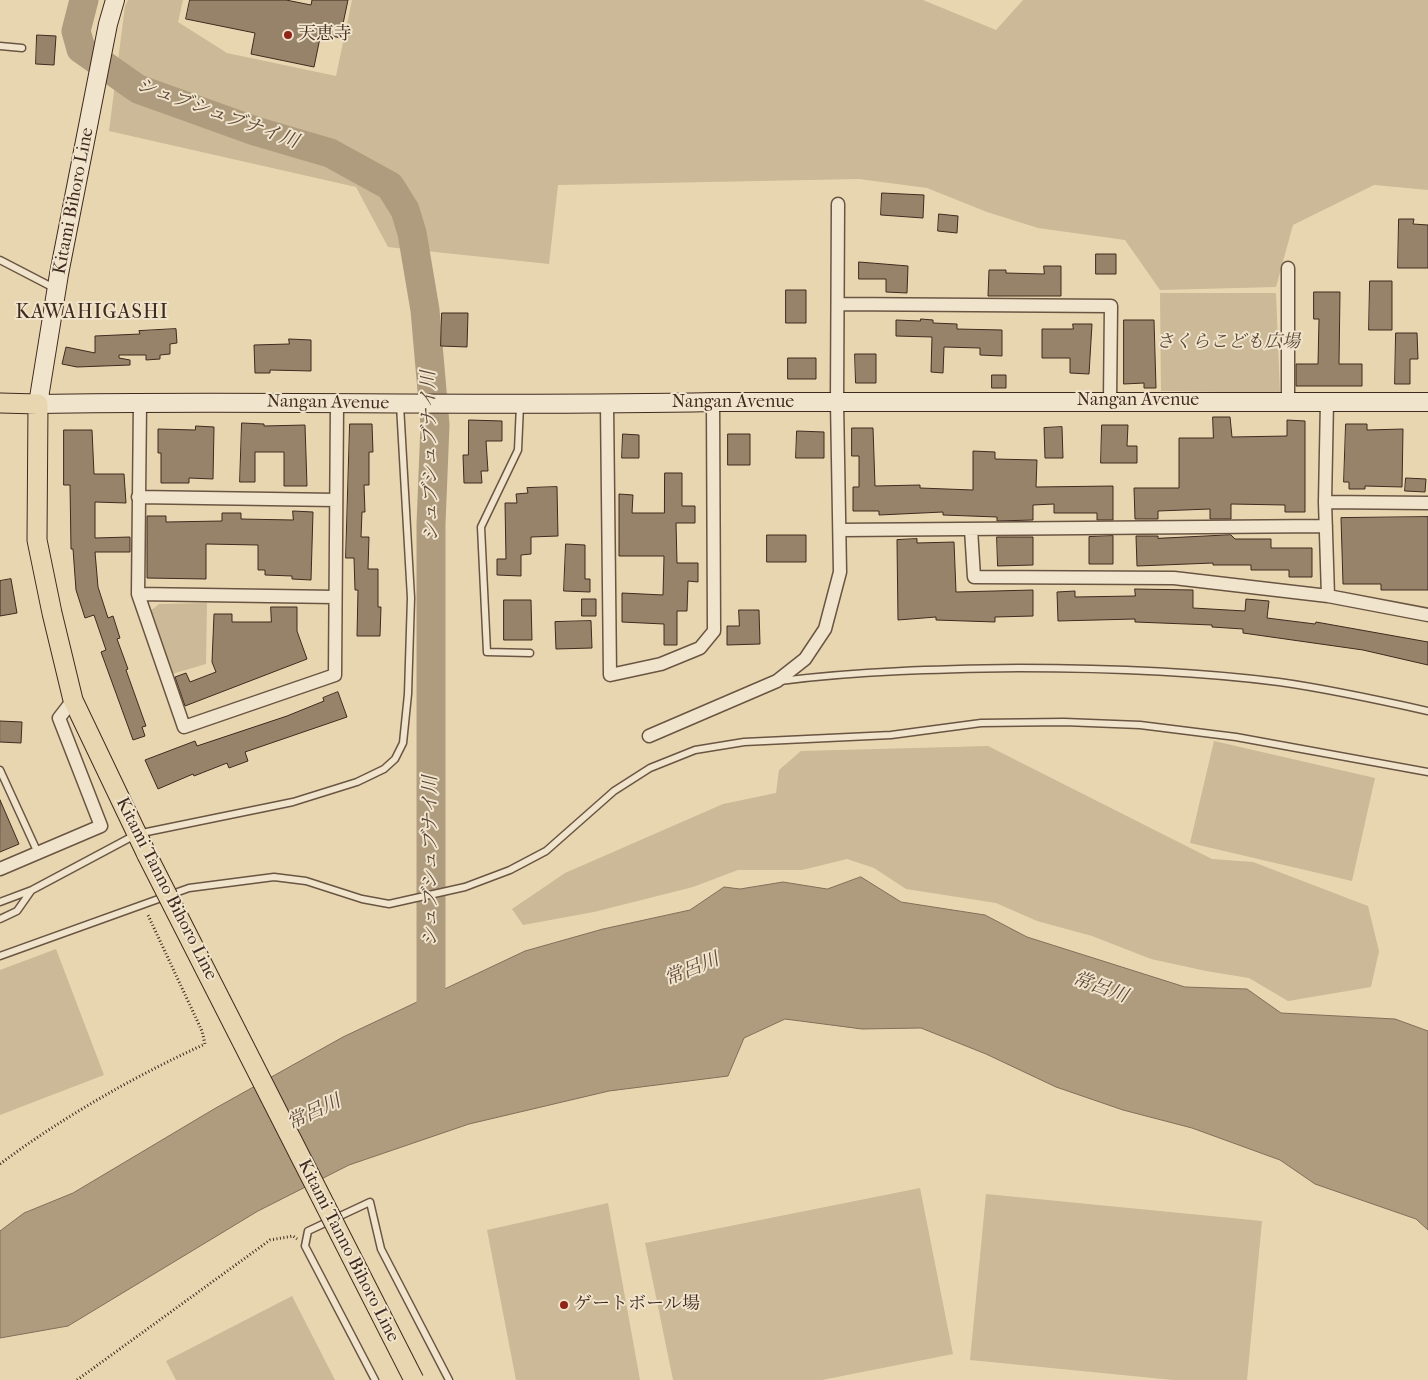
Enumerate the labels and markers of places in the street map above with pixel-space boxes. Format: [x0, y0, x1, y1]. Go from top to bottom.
place label: 天恵寺 [298, 24, 352, 46]
marker: 天恵寺 [282, 29, 294, 41]
place label: ゲートボール場 [574, 1294, 700, 1316]
marker: ゲートボール場 [558, 1299, 570, 1311]

